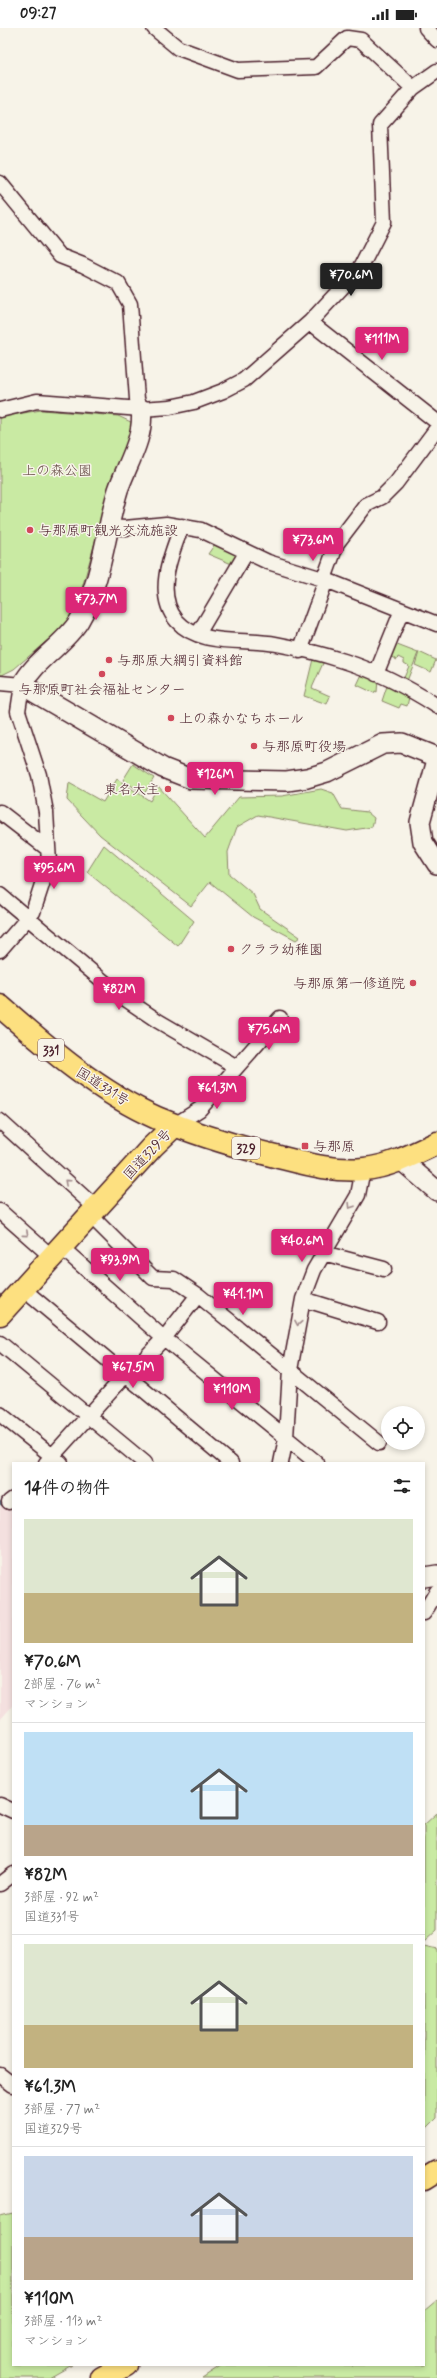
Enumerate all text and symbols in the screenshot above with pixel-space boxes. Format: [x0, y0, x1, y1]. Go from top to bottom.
text: 09:27 [20, 4, 56, 24]
pin: ¥70.6M [318, 263, 384, 297]
text: ¥70.6M [329, 267, 373, 284]
pin: ¥111M [354, 327, 410, 361]
text: ¥111M [364, 331, 400, 348]
park label: 上の森公園 [22, 462, 92, 480]
place label: 与那原町観光交流施設 [38, 522, 178, 540]
marker: 与那原町観光交流施設 [25, 525, 35, 535]
pin: ¥73.6M [280, 528, 346, 562]
text: ¥73.6M [292, 532, 334, 549]
pin: ¥73.7M [63, 587, 129, 621]
text: ¥73.7M [75, 591, 117, 608]
place label: 与那原大綱引資料館 [117, 652, 243, 670]
marker: 与那原大綱引資料館 [104, 655, 114, 665]
marker: 与那原町社会福祉センター [97, 669, 107, 679]
place label: 与那原町社会福祉センター [18, 681, 186, 699]
place label: 上の森かなちホール [179, 710, 304, 728]
marker: 上の森かなちホール [166, 713, 176, 723]
place label: 与那原町役場 [262, 738, 346, 756]
marker: 与那原町役場 [249, 741, 259, 751]
pin: ¥126M [187, 762, 243, 796]
text: ¥126M [196, 766, 234, 783]
place label: 東名大主 [104, 781, 160, 799]
marker: 東名大主 [163, 784, 173, 794]
pin: ¥95.6M [21, 856, 87, 890]
text: ¥95.6M [33, 860, 75, 877]
place label: クララ幼稚園 [239, 941, 323, 959]
marker: クララ幼稚園 [226, 944, 236, 954]
place label: 与那原第一修道院 [293, 975, 405, 993]
pin: ¥82M [95, 977, 143, 1011]
marker: 与那原第一修道院 [408, 978, 418, 988]
text: ¥82M [102, 981, 136, 998]
pin: ¥75.6M [236, 1017, 302, 1051]
text: ¥75.6M [247, 1021, 291, 1038]
road number: 331 [38, 1039, 64, 1061]
street label: 国道331号 [72, 1063, 133, 1110]
pin: ¥61.3M [184, 1076, 250, 1110]
text: ¥61.3M [197, 1080, 237, 1097]
street label: 国道329号 [120, 1125, 176, 1184]
road number: 329 [232, 1137, 260, 1159]
place label: 与那原 [313, 1138, 355, 1156]
marker: 与那原 [300, 1141, 310, 1151]
one-way arrow [64, 1180, 72, 1187]
one-way arrow [348, 1202, 356, 1209]
pin: ¥40.6M [269, 1229, 335, 1263]
one-way arrow [21, 1230, 29, 1237]
text: ¥40.6M [280, 1233, 324, 1250]
pin: ¥93.9M [87, 1248, 153, 1282]
text: ¥93.9M [100, 1252, 140, 1269]
pin: ¥41.1M [210, 1282, 276, 1316]
text: ¥41.1M [223, 1286, 263, 1303]
one-way arrow [295, 1320, 303, 1326]
pin: ¥67.5M [100, 1355, 166, 1389]
text: ¥67.5M [112, 1359, 154, 1376]
pin: ¥110M [204, 1377, 260, 1411]
text: ¥110M [213, 1381, 251, 1398]
map controls [381, 1406, 425, 1450]
button: locate [381, 1406, 425, 1450]
icon: filters [391, 1475, 413, 1497]
text: 14件の物件 [24, 1477, 110, 1499]
icon: home [183, 1545, 255, 1617]
text: ¥70.6M [24, 1651, 81, 1673]
text: 2部屋 · 76 m² [24, 1676, 101, 1693]
text: マンション [24, 1696, 88, 1713]
icon: home [183, 1758, 255, 1830]
text: ¥82M [24, 1864, 67, 1886]
text: 3部屋 · 92 m² [24, 1889, 99, 1906]
text: 国道331号 [24, 1909, 79, 1926]
icon: home [183, 1970, 255, 2042]
text: ¥61.3M [24, 2076, 76, 2098]
text: 3部屋 · 77 m² [24, 2101, 100, 2118]
text: 国道329号 [24, 2121, 83, 2138]
icon: home [183, 2182, 255, 2254]
text: ¥110M [24, 2288, 74, 2310]
text: 3部屋 · 113 m² [24, 2313, 102, 2330]
text: マンション [24, 2333, 88, 2350]

